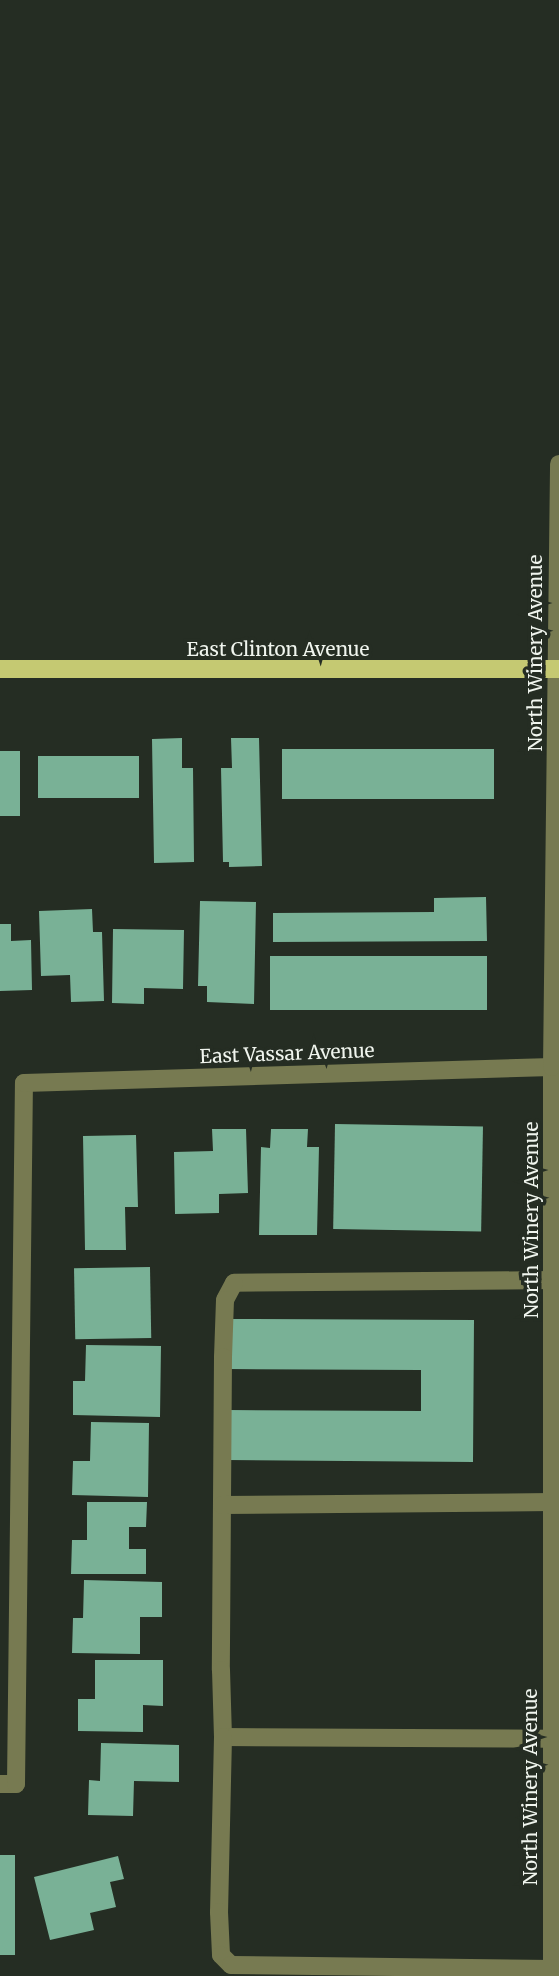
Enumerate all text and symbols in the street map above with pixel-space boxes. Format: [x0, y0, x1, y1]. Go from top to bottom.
street label: North Winery Avenue [525, 554, 547, 752]
street label: East Clinton Avenue [187, 639, 369, 661]
street label: East Vassar Avenue [199, 1040, 375, 1068]
street label: North Winery Avenue [521, 1121, 543, 1319]
street label: North Winery Avenue [520, 1688, 542, 1886]

